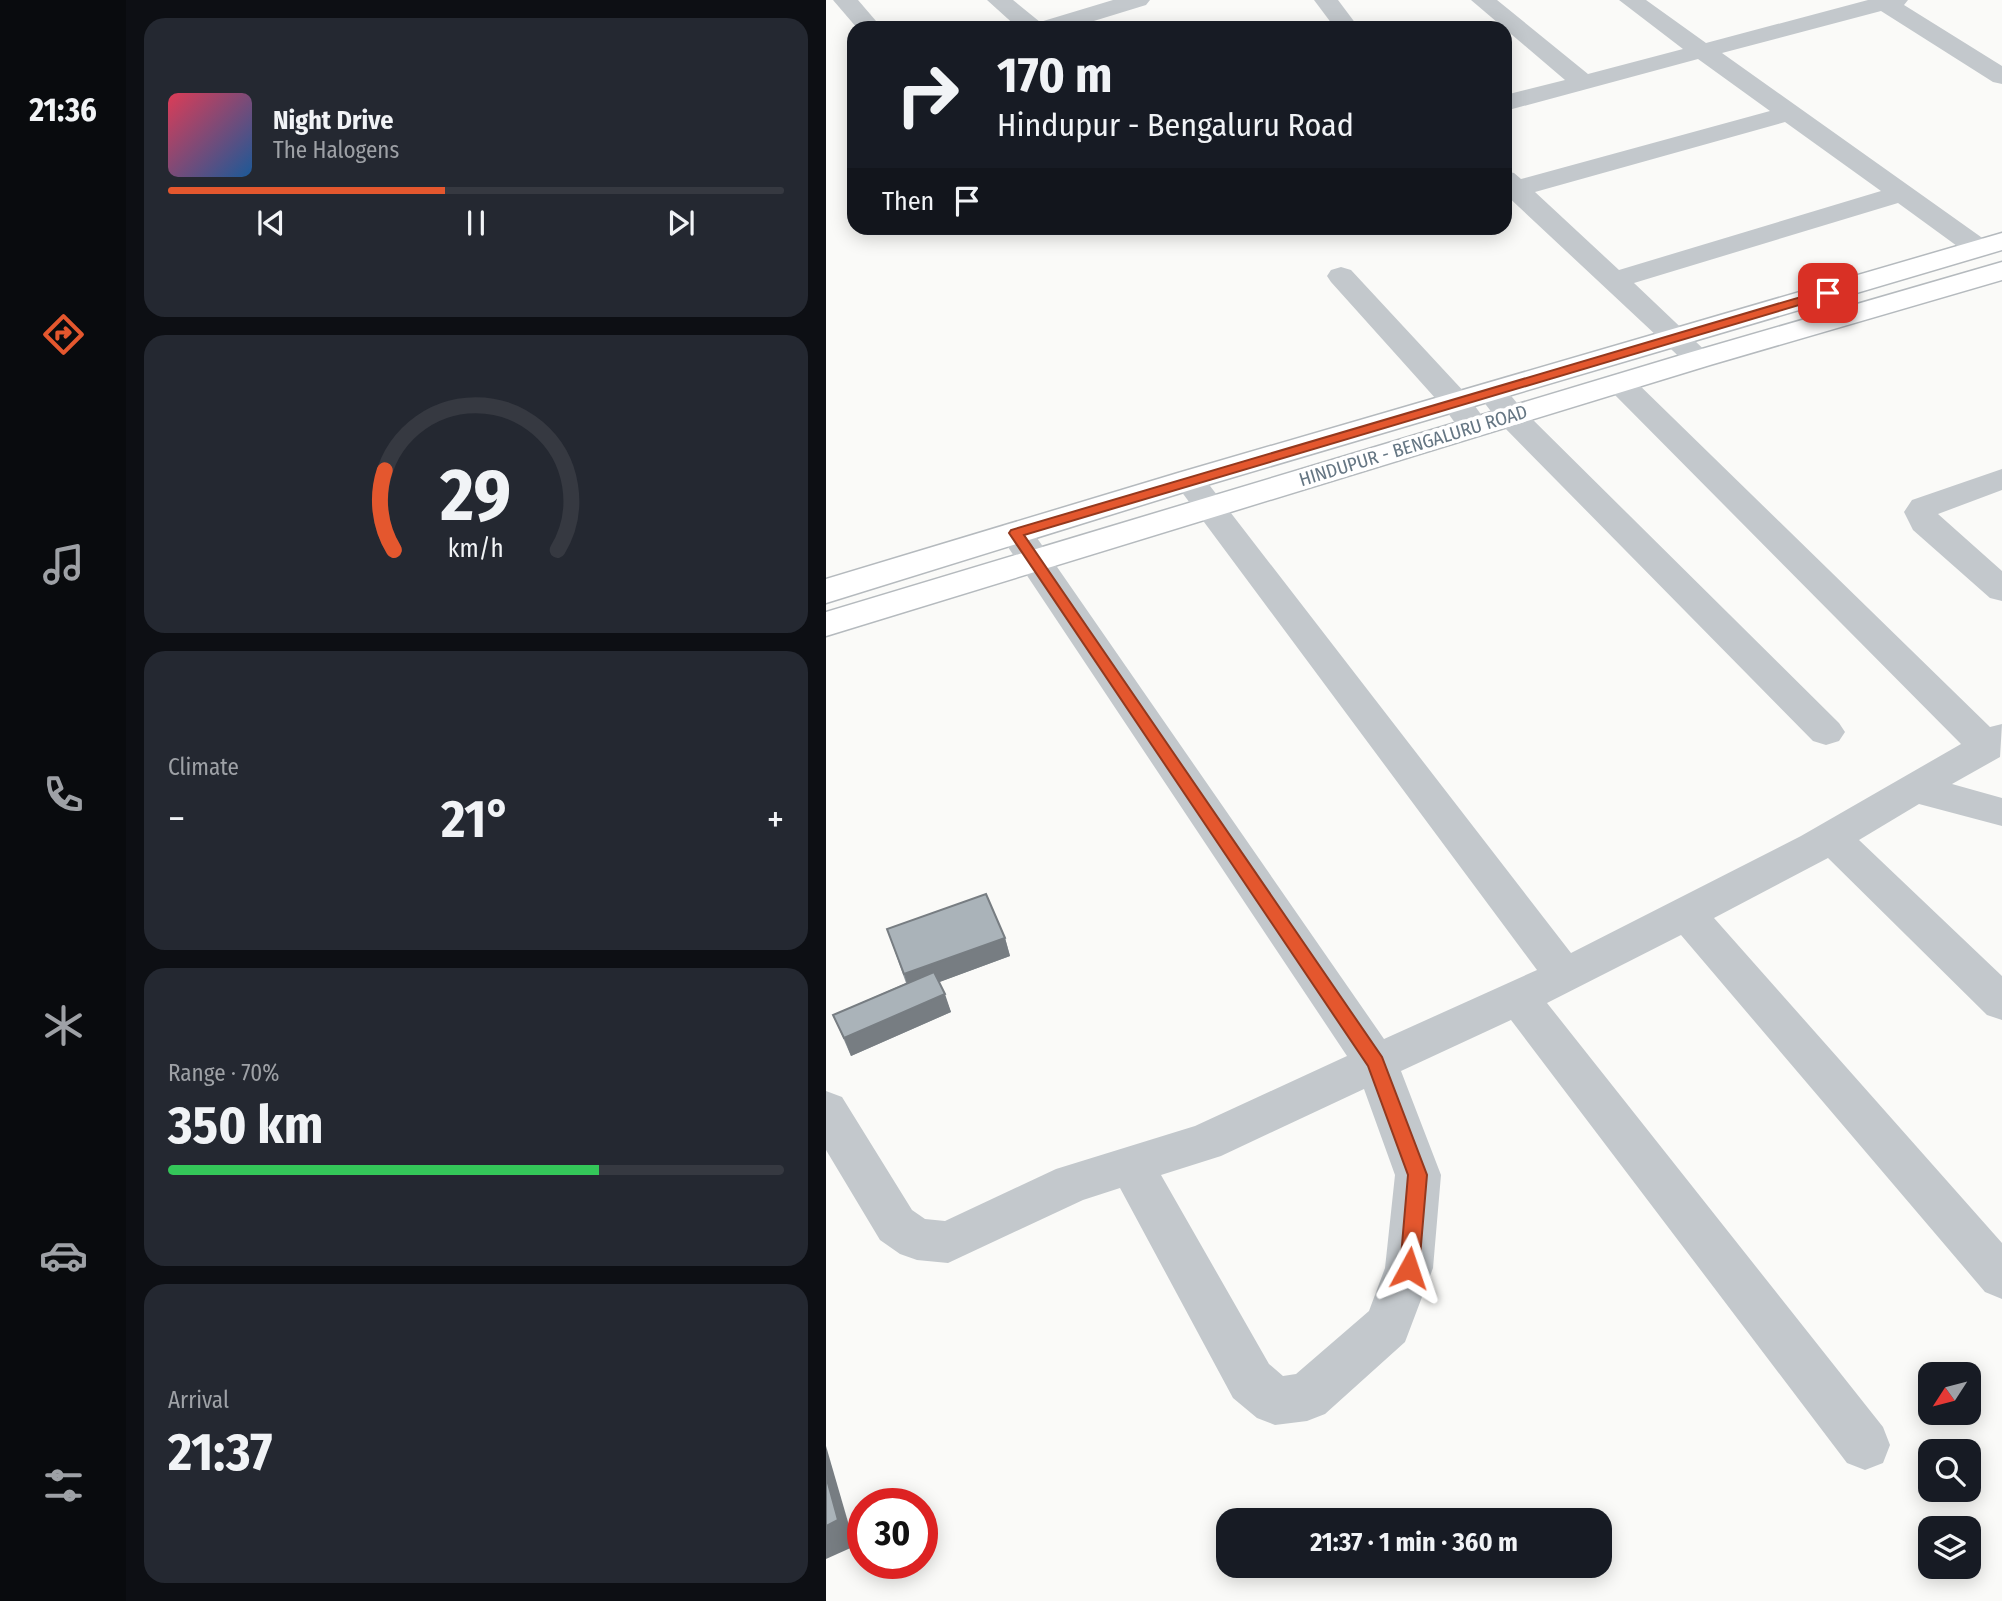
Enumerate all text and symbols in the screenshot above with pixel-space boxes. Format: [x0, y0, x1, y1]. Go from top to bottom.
text: 170 m [997, 46, 1113, 105]
icon: right [882, 49, 973, 140]
text: 21:36 [29, 91, 97, 129]
text: Night Drive [273, 105, 393, 136]
text: Hindupur - Bengaluru Road [997, 106, 1354, 144]
text: The Halogens [273, 136, 399, 164]
icon: arrive [948, 182, 986, 220]
text: Then [882, 186, 934, 217]
icon: previous [252, 204, 290, 242]
icon: pause [457, 204, 495, 242]
icon: next [662, 204, 700, 242]
pin [1798, 263, 1858, 323]
icon: arrive [1809, 274, 1847, 312]
icon: directions [39, 310, 88, 359]
street label: HINDUPUR - BENGALURU ROAD [1296, 400, 1530, 491]
text: 29 [440, 452, 511, 539]
text: km/h [448, 534, 504, 564]
icon: music [39, 540, 88, 589]
text: Climate [168, 753, 239, 781]
icon: phone [39, 770, 88, 819]
text: 21° [441, 788, 511, 851]
text: − [168, 796, 185, 842]
text: + [767, 796, 784, 842]
icon: climate [39, 1001, 88, 1050]
text: Range · 70% [168, 1059, 279, 1087]
text: 350 km [168, 1094, 323, 1157]
icon: car [39, 1231, 88, 1280]
position arrow [1372, 1231, 1446, 1305]
north arrow [1918, 1362, 1981, 1424]
map controls [1918, 1362, 1981, 1579]
text: Arrival [168, 1386, 229, 1414]
text: 21:37 [168, 1421, 272, 1484]
button: search [1918, 1439, 1981, 1502]
icon: filters [39, 1461, 88, 1510]
speed limit sign: 30 [847, 1488, 938, 1579]
button: layers [1918, 1516, 1981, 1579]
text: 21:37 · 1 min · 360 m [1310, 1527, 1518, 1558]

